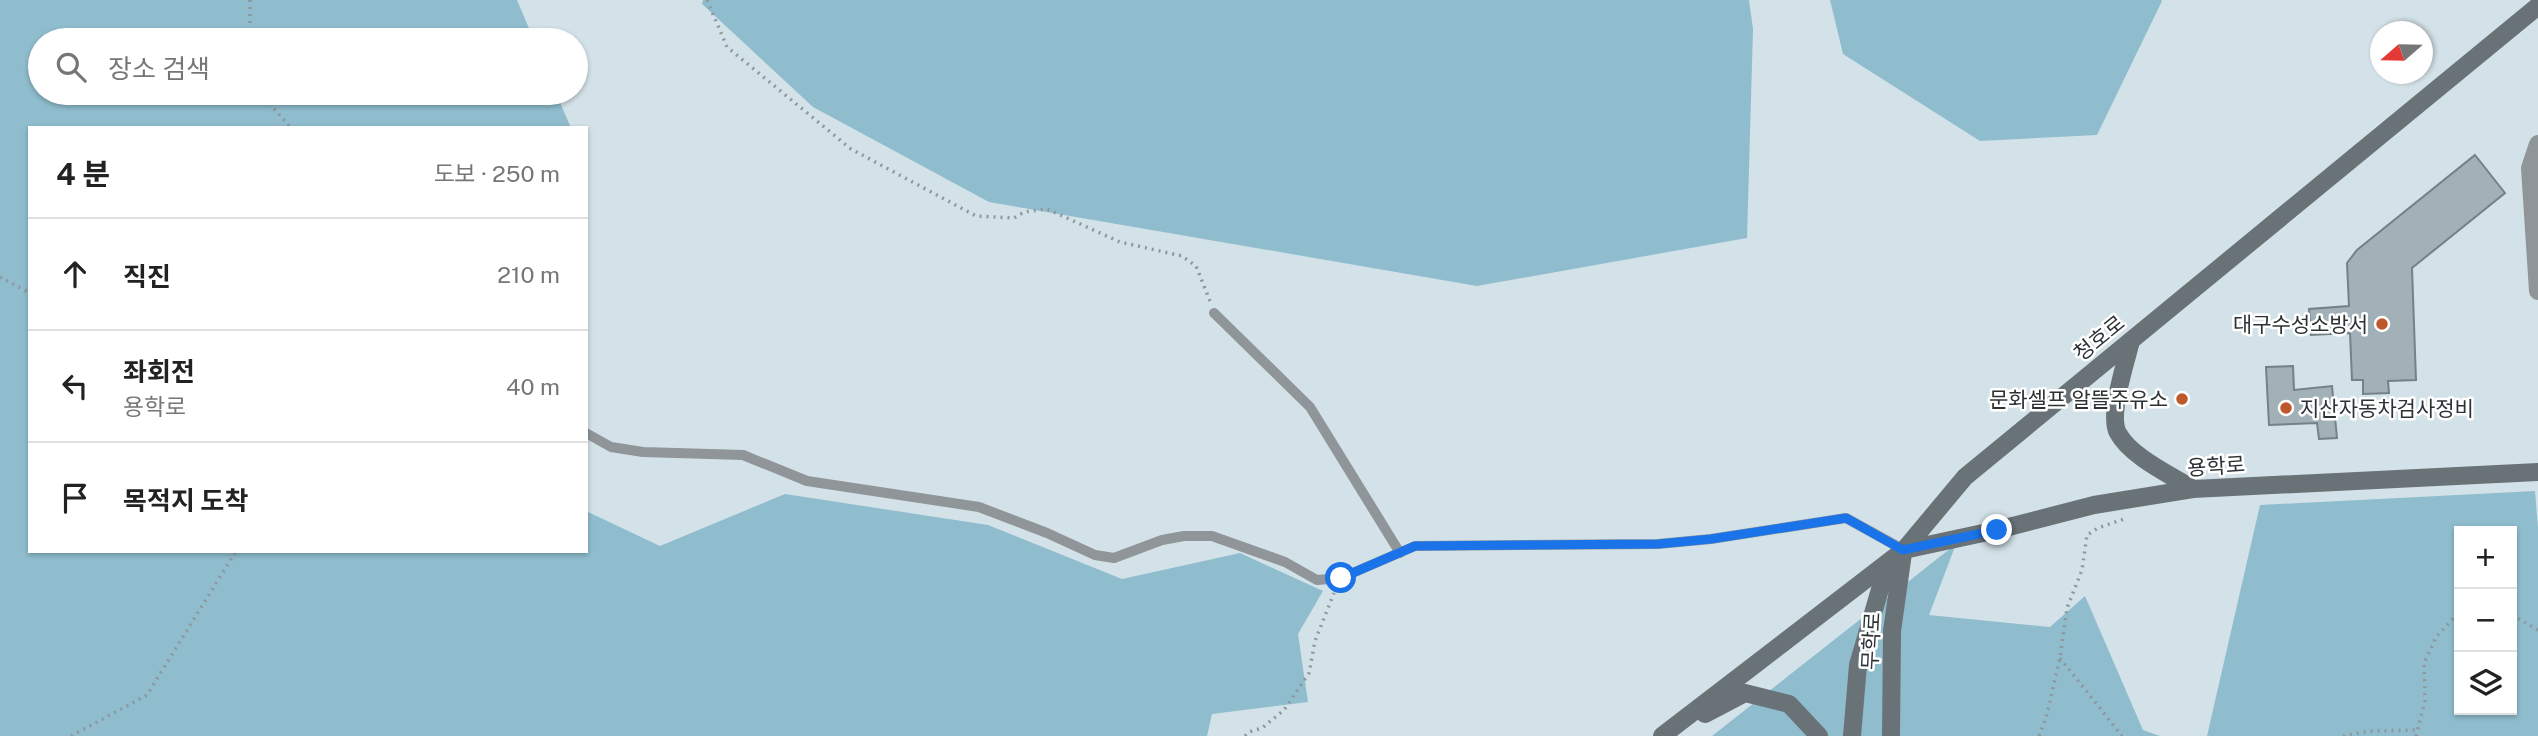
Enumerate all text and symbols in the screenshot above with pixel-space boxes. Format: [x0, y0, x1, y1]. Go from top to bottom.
north arrow [2370, 21, 2433, 84]
search box [28, 28, 588, 105]
icon: search [52, 48, 90, 86]
text: 장소 검색 [108, 53, 210, 84]
text: 4 분 [56, 156, 110, 192]
text: 도보 · 250 m [433, 160, 560, 187]
icon: ahead [56, 255, 94, 293]
text: 직진 [123, 261, 171, 292]
text: 210 m [497, 261, 560, 288]
street label: 청호로 [2069, 310, 2129, 366]
place label: 대구수성소방서 [2233, 312, 2368, 337]
marker: 대구수성소방서 [2374, 316, 2390, 332]
text: 좌회전 [123, 356, 195, 387]
icon: left [56, 367, 94, 405]
text: 40 m [506, 373, 560, 400]
place label: 문화셀프 알뜰주유소 [1989, 387, 2168, 412]
marker: 문화셀프 알뜰주유소 [2174, 391, 2190, 407]
text: 용학로 [123, 393, 186, 420]
place label: 지산자동차검사정비 [2300, 396, 2474, 421]
marker: 지산자동차검사정비 [2278, 400, 2294, 416]
street label: 용학로 [2186, 452, 2246, 480]
icon: arrive [56, 479, 94, 517]
text: 목적지 도착 [123, 485, 248, 516]
route end [1981, 514, 2012, 545]
map controls [2454, 526, 2517, 715]
button: + [2454, 526, 2517, 589]
route start [1325, 562, 1356, 593]
button: − [2454, 589, 2517, 652]
street label: 무학로 [1857, 611, 1885, 671]
button: layers [2454, 652, 2517, 715]

